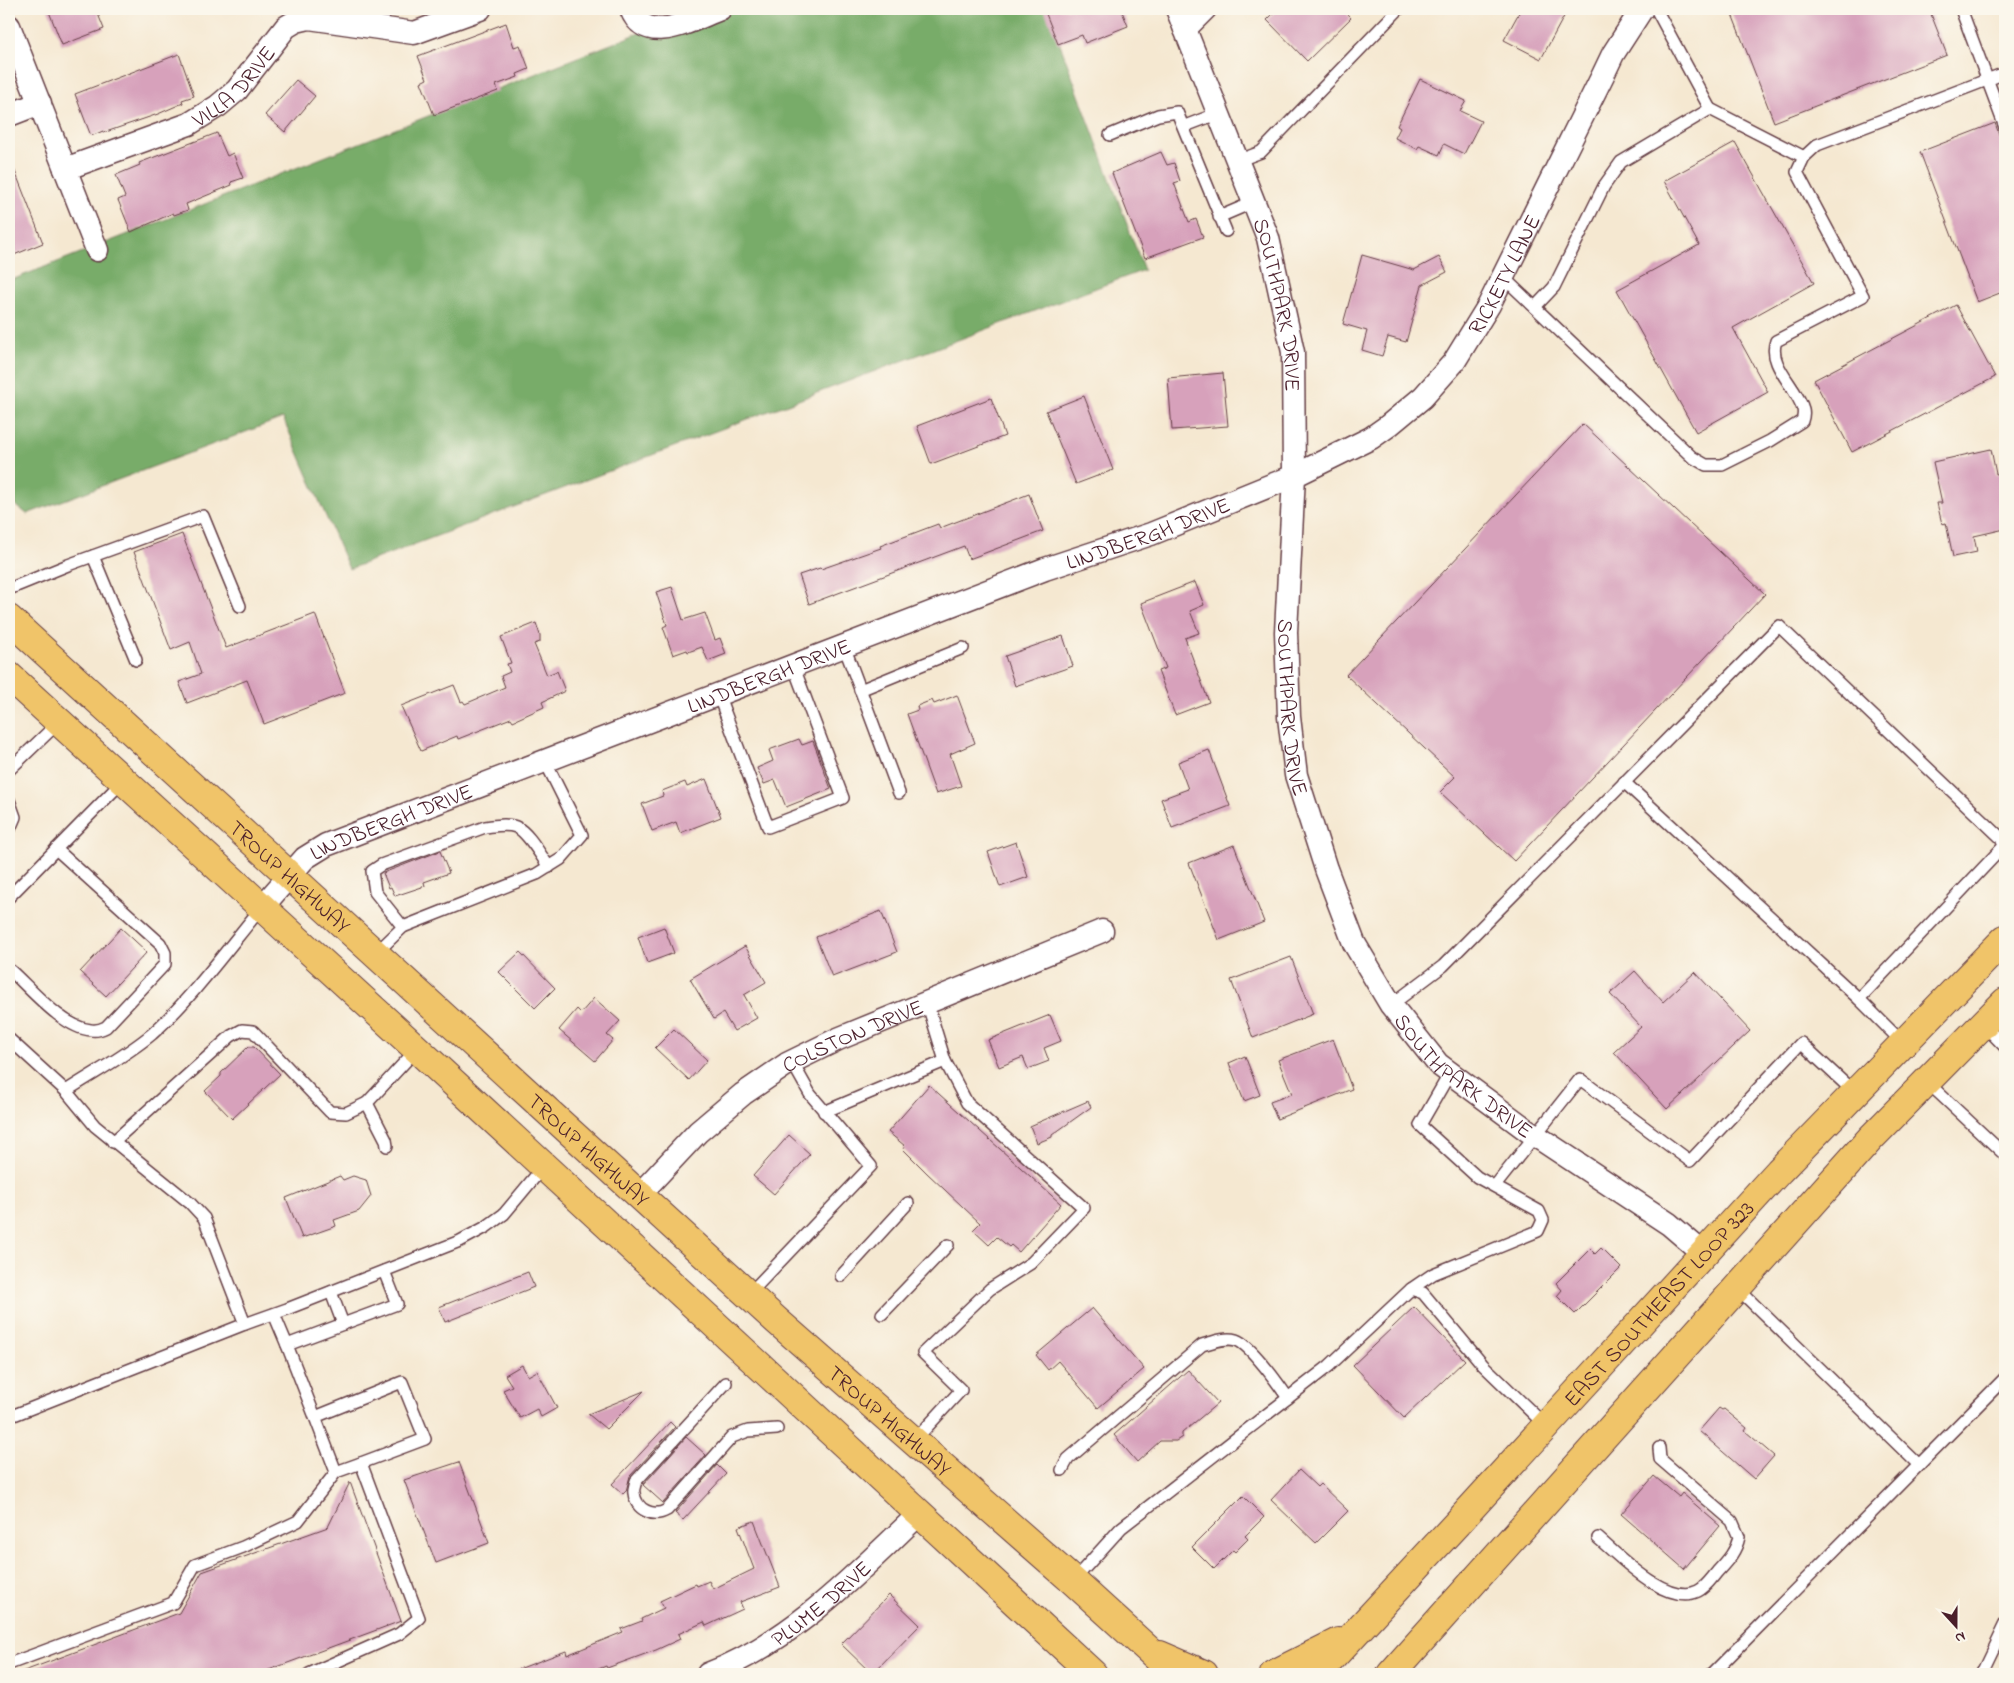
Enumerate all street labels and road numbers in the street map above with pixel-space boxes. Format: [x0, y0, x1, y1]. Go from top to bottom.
street label: VILLA DRIVE [186, 40, 285, 138]
street label: RICKETY LANE [1461, 210, 1550, 342]
street label: SOUTHPARK DRIVE [1243, 214, 1306, 392]
street label: LINDBERGH DRIVE [1062, 490, 1236, 580]
street label: SOUTHPARK DRIVE [1267, 618, 1315, 801]
street label: LINDBERGH DRIVE [683, 632, 856, 724]
street label: LINDBERGH DRIVE [304, 777, 478, 870]
street label: TROUP HIGHWAY [220, 814, 356, 943]
street label: COLSTON DRIVE [778, 993, 929, 1083]
street label: SOUTHPARK DRIVE [1385, 1008, 1538, 1148]
street label: TROUP HIGHWAY [519, 1087, 655, 1216]
street label: EAST SOUTHEAST LOOP 323 [1558, 1195, 1763, 1415]
street label: TROUP HIGHWAY [819, 1359, 957, 1486]
street label: PLUME DRIVE [766, 1554, 880, 1656]

